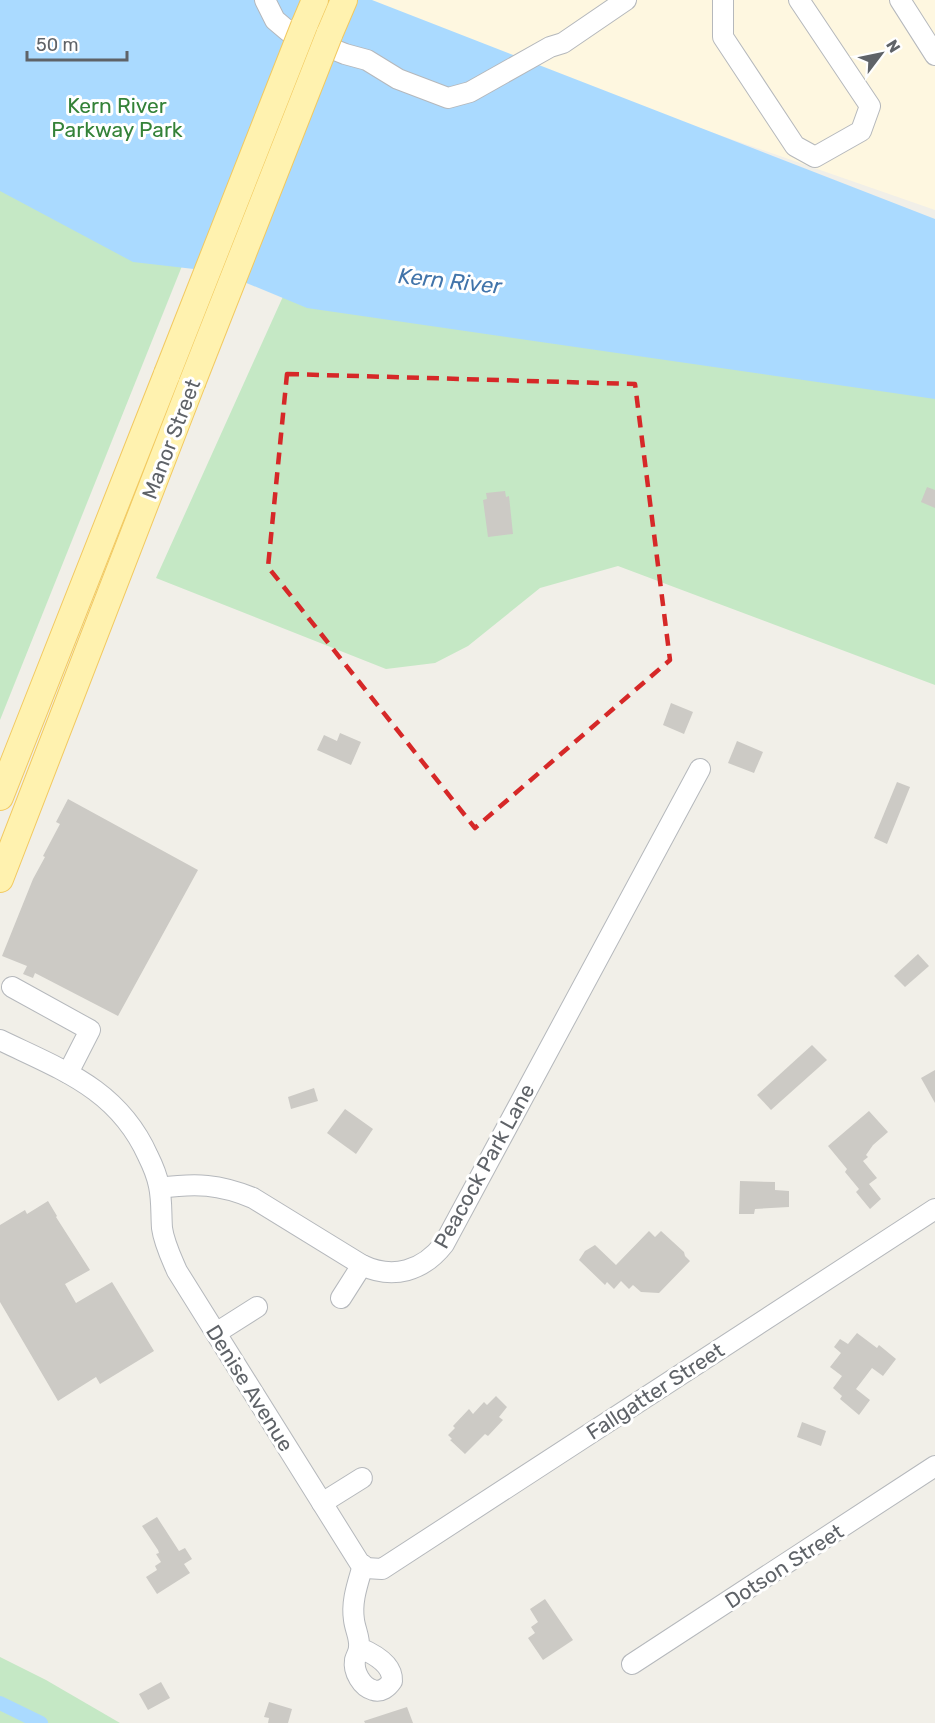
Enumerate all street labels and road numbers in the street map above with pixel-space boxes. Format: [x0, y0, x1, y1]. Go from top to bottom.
street label: Manor Street [137, 376, 205, 502]
street label: Peacock Park Lane [428, 1079, 540, 1253]
street label: Denise Avenue [201, 1320, 299, 1456]
street label: Fallgatter Street [582, 1337, 728, 1445]
street label: Dotson Street [720, 1518, 848, 1614]

